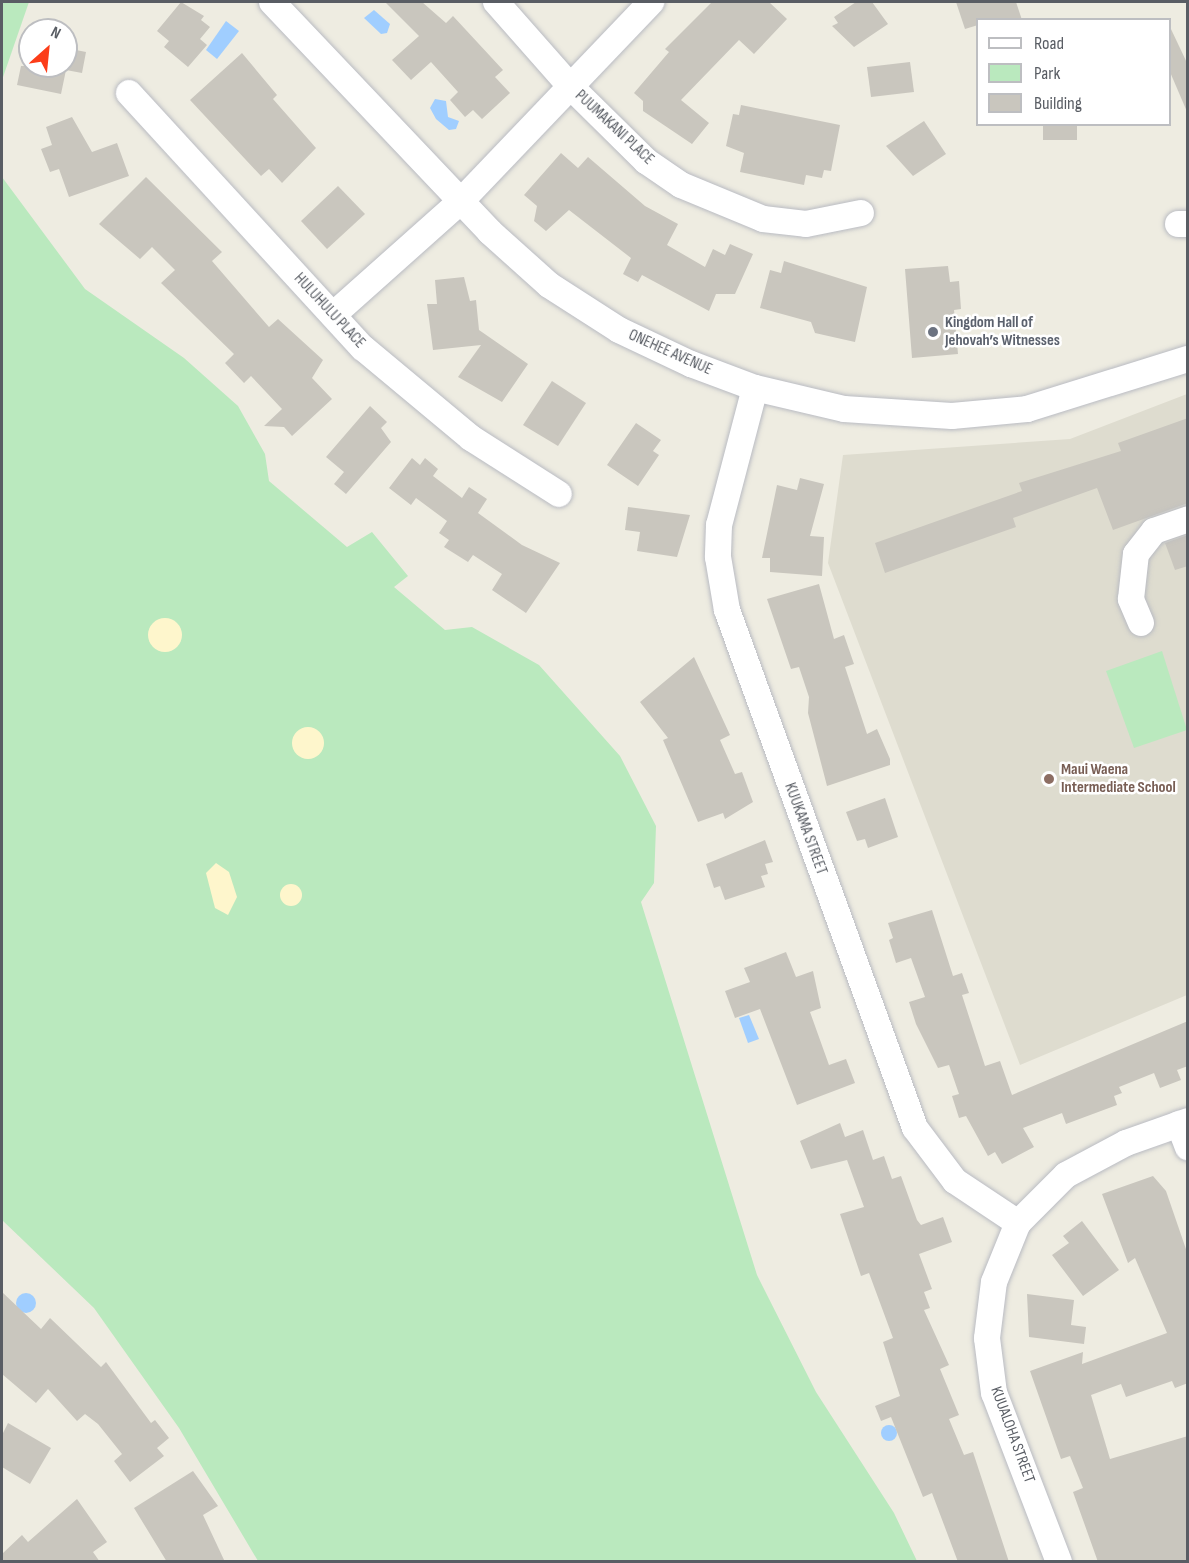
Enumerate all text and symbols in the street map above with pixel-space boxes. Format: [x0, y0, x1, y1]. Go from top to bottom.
north arrow [18, 18, 78, 78]
legend [976, 18, 1171, 126]
text: N [47, 23, 64, 44]
text: Road [1034, 33, 1064, 54]
text: Park [1034, 63, 1060, 84]
street label: PUUMAKANI PLACE [571, 87, 657, 169]
text: Building [1034, 93, 1082, 114]
street label: HULUHULU PLACE [289, 269, 369, 353]
place label: Kingdom Hall of Jehovah’s Witnesses [945, 313, 1060, 351]
marker: Kingdom Hall of Jehovah’s Witnesses [926, 325, 940, 339]
street label: ONEHEE AVENUE [625, 326, 715, 380]
place label: Maui Waena Intermediate School [1061, 760, 1176, 798]
marker: Maui Waena Intermediate School [1042, 772, 1056, 786]
street label: KUUKAMA STREET [779, 780, 831, 878]
street label: KUUALOHA STREET [986, 1384, 1038, 1486]

